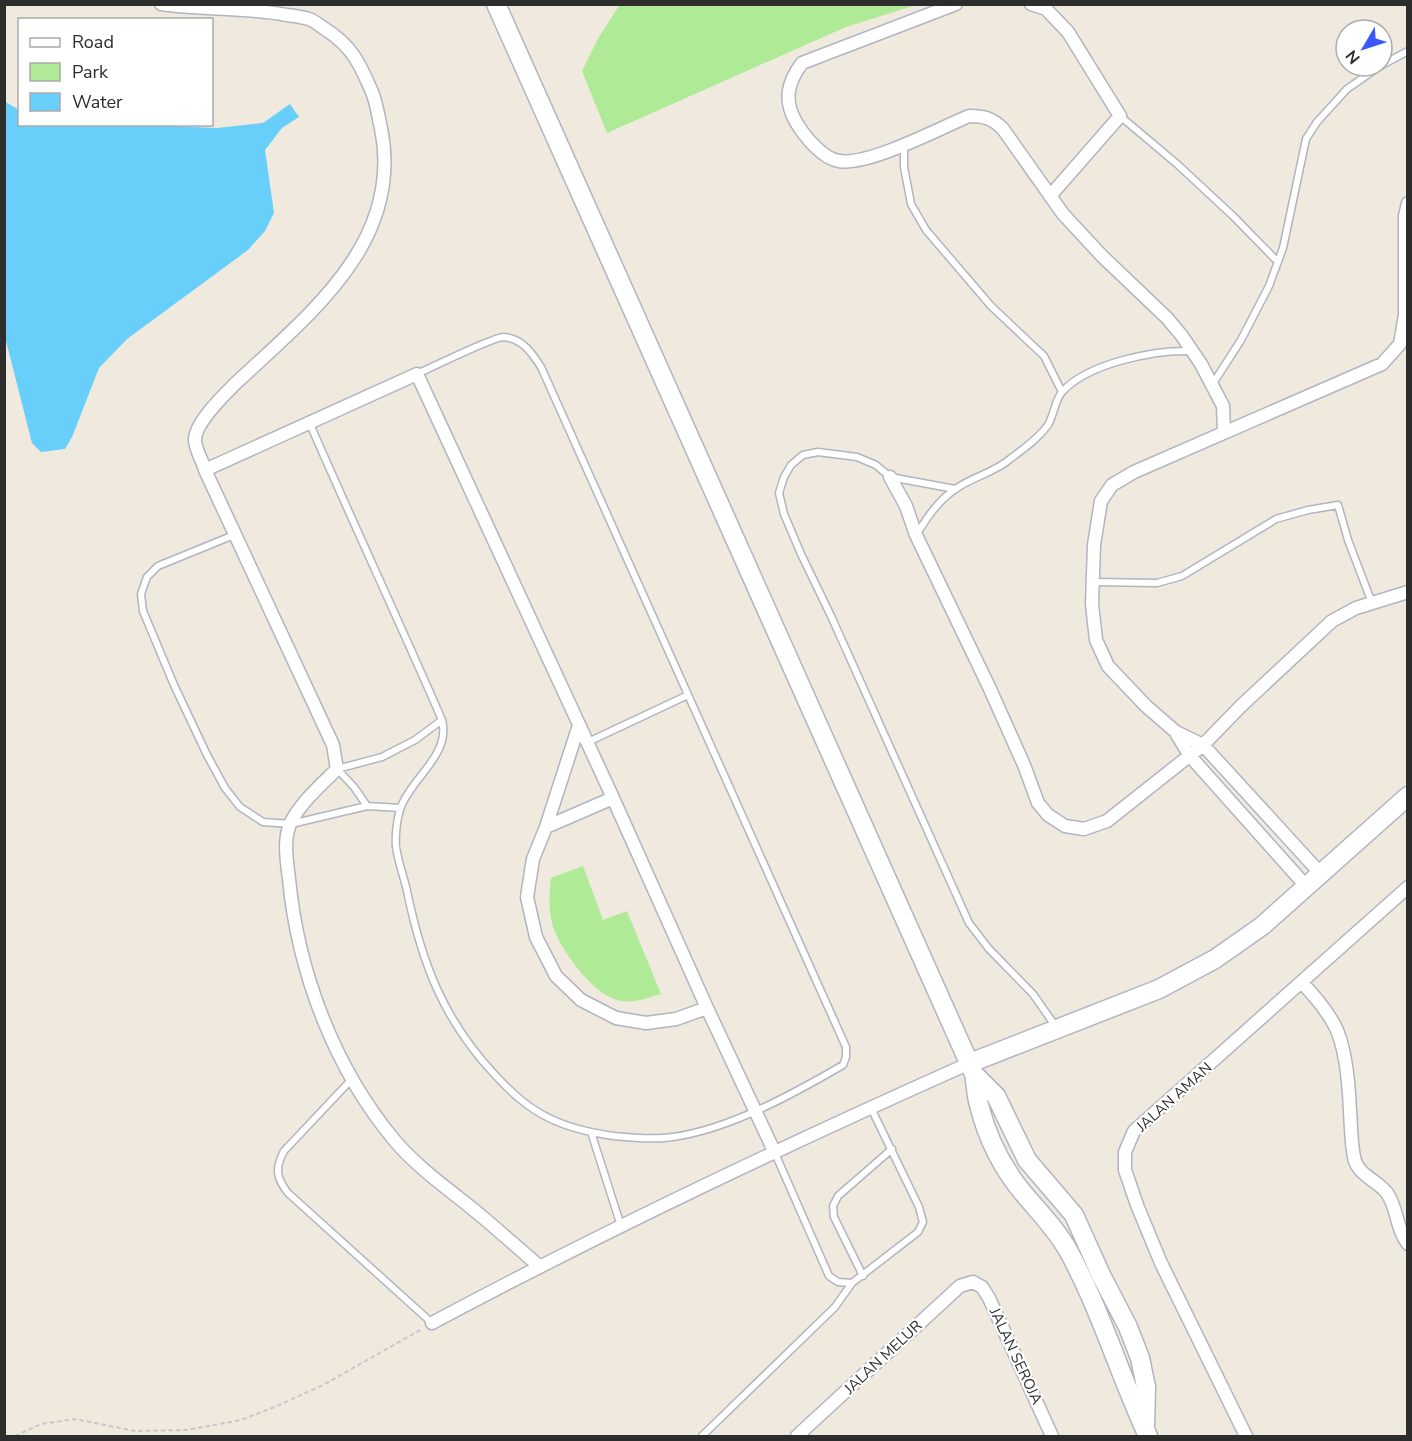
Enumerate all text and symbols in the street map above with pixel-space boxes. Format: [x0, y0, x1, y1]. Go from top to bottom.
legend [18, 18, 213, 126]
north arrow [1334, 18, 1394, 78]
text: Road [72, 30, 114, 54]
text: N [1341, 45, 1365, 68]
text: Park [72, 60, 109, 84]
text: Water [72, 90, 123, 114]
street label: JALAN AMAN [1131, 1058, 1216, 1137]
street label: JALAN SEROJA [984, 1304, 1047, 1408]
street label: JALAN MELUR [839, 1316, 926, 1399]

